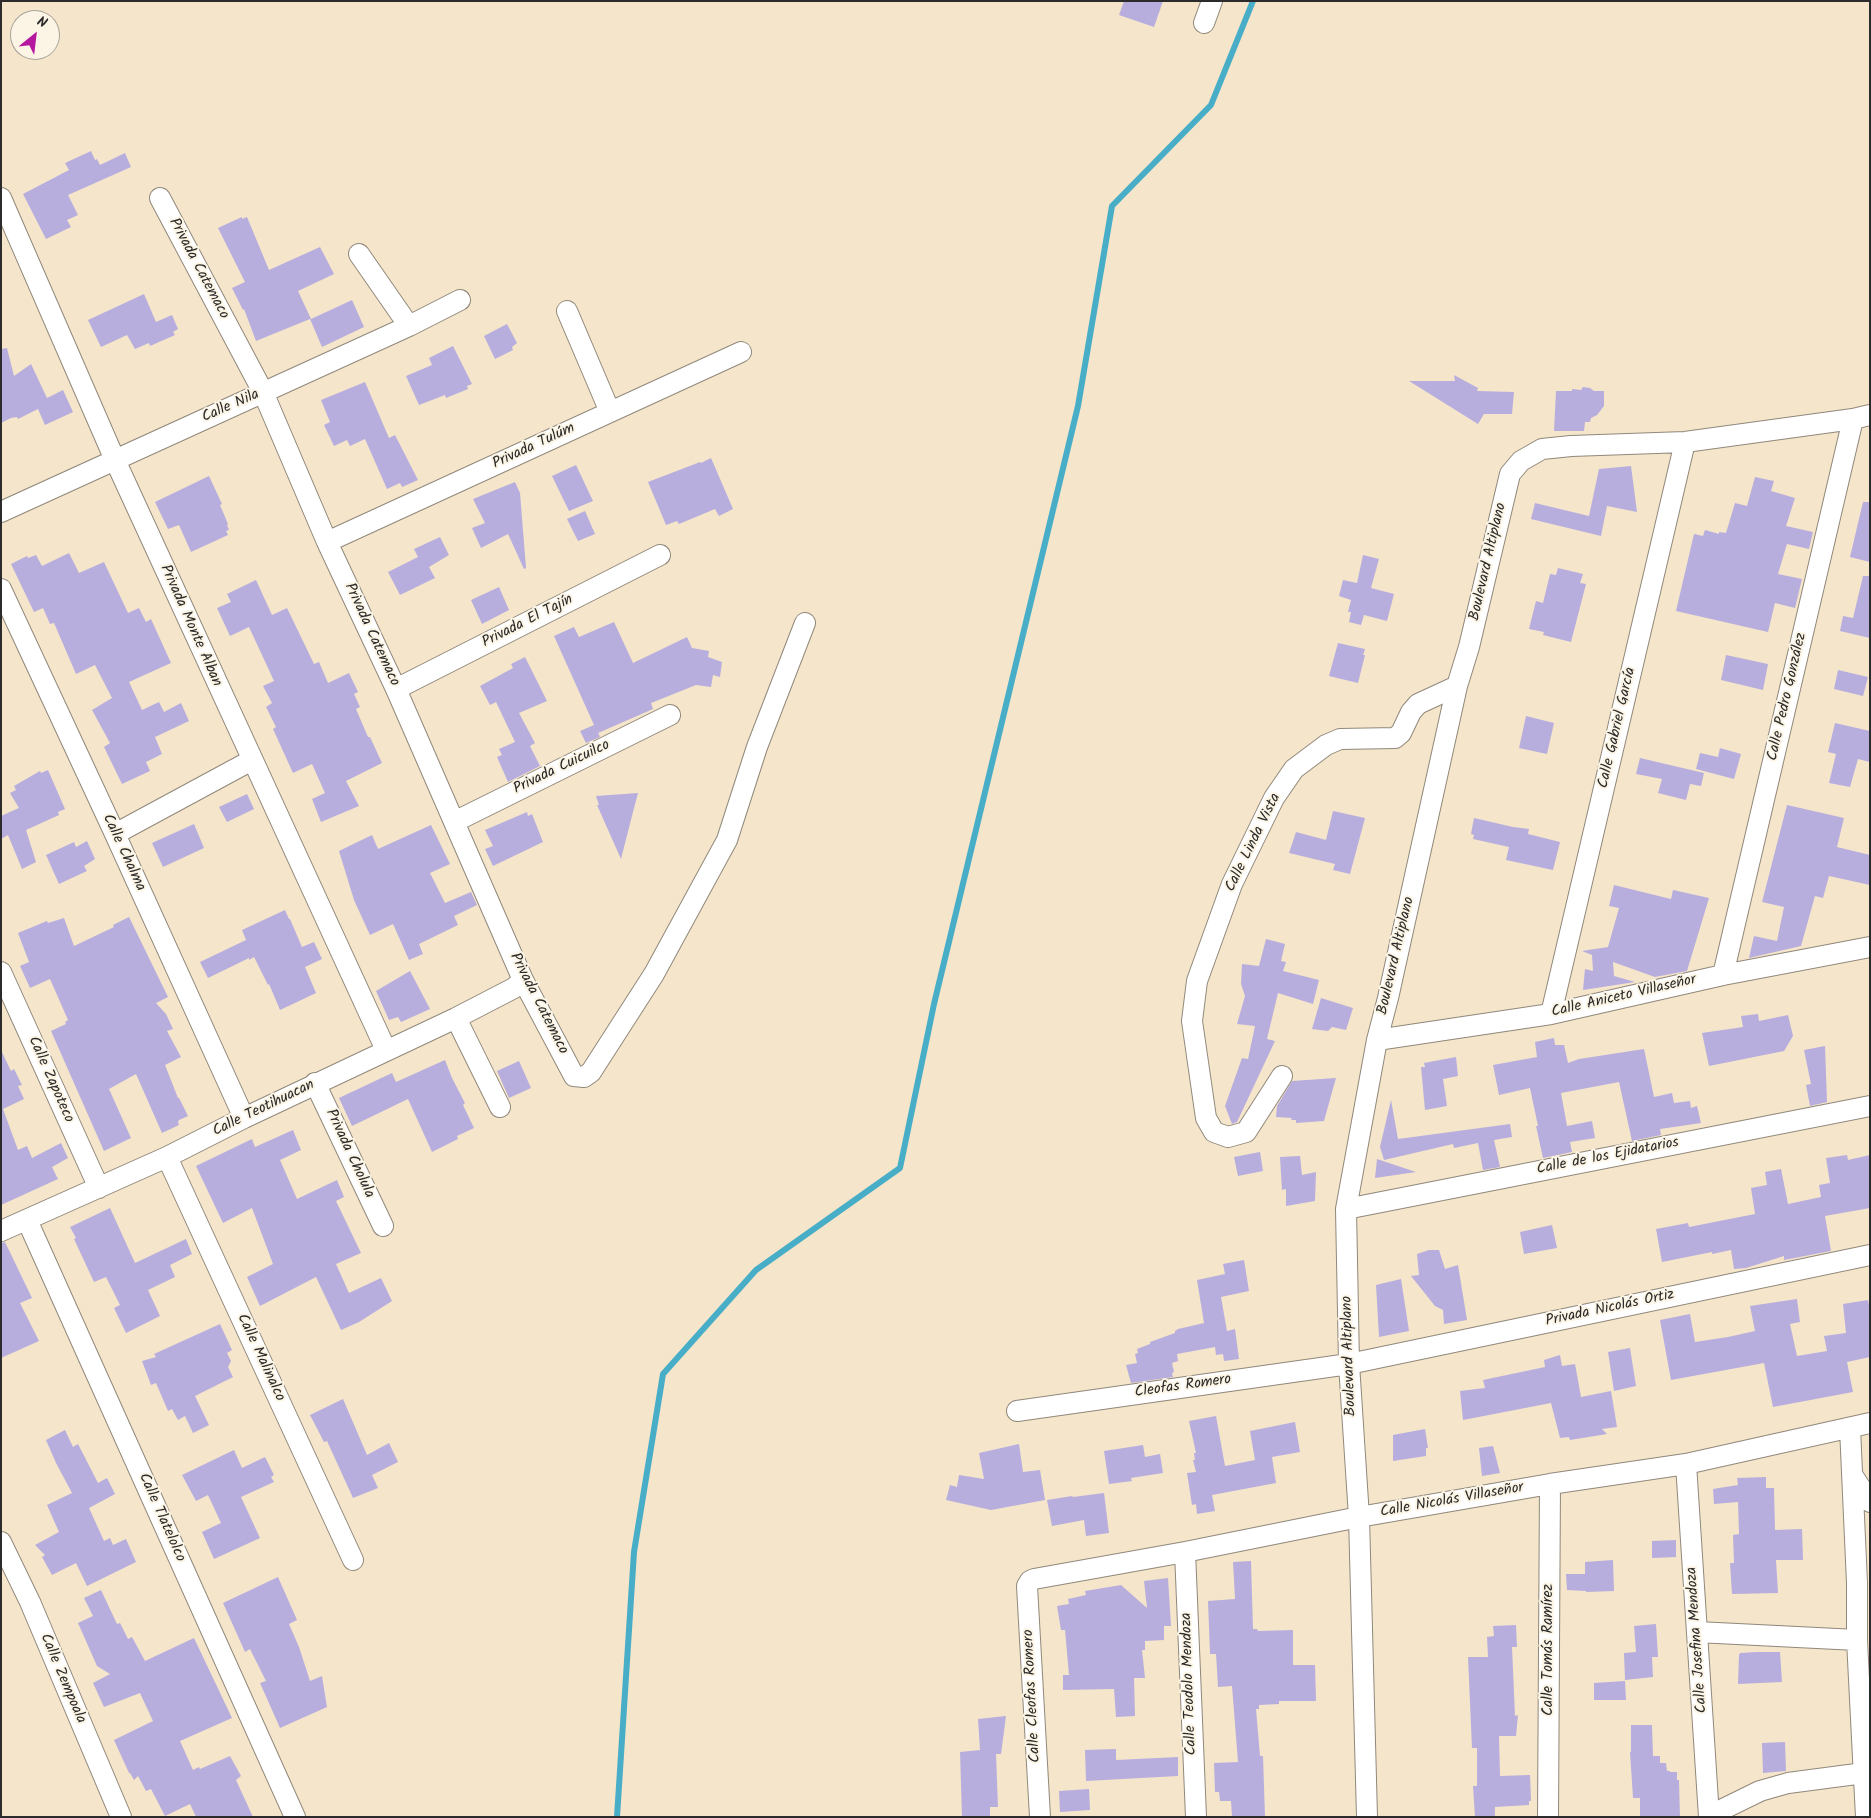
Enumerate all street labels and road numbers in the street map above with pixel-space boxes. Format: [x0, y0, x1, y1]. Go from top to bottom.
street label: Privada Catemaco [164, 216, 232, 322]
street label: Calle Nila [200, 386, 262, 428]
street label: Privada Tulúm [490, 420, 578, 474]
street label: Boulevard Altiplano [1467, 501, 1511, 623]
street label: Privada Monte Alban [155, 562, 225, 690]
street label: Privada Catemaco [339, 581, 403, 689]
street label: Privada El Tajín [480, 591, 576, 653]
street label: Calle Pedro González [1765, 631, 1811, 763]
street label: Calle Gabriel García [1595, 666, 1641, 790]
street label: Privada Cuicuilco [511, 737, 613, 799]
street label: Calle Linda Vista [1222, 791, 1286, 895]
street label: Calle Chalma [97, 812, 149, 894]
street label: Boulevard Altiplano [1375, 895, 1419, 1017]
street label: Privada Catemaco [505, 950, 571, 1058]
street label: Calle Aniceto Villaseñor [1550, 972, 1698, 1022]
street label: Calle Zapoteco [23, 1034, 77, 1126]
street label: Calle Teotihuacan [210, 1077, 318, 1141]
street label: Privada Cholula [321, 1107, 377, 1201]
street label: Calle de los Ejidatarios [1535, 1134, 1681, 1180]
street label: Privada Nicolás Ortiz [1544, 1287, 1676, 1331]
street label: Boulevard Altiplano [1339, 1295, 1361, 1417]
street label: Calle Malinalco [232, 1311, 288, 1405]
street label: Cleofas Romero [1134, 1371, 1232, 1403]
street label: Calle Tlatelolco [133, 1471, 189, 1565]
street label: Calle Nicolás Villaseñor [1379, 1480, 1525, 1522]
street label: Calle Josefina Mendoza [1684, 1566, 1712, 1714]
street label: Calle Tomás Ramírez [1540, 1584, 1558, 1716]
street label: Calle Teodolo Mendoza [1179, 1612, 1201, 1756]
street label: Calle Cleofas Romero [1021, 1629, 1045, 1763]
street label: Calle Zempoala [35, 1631, 89, 1727]

